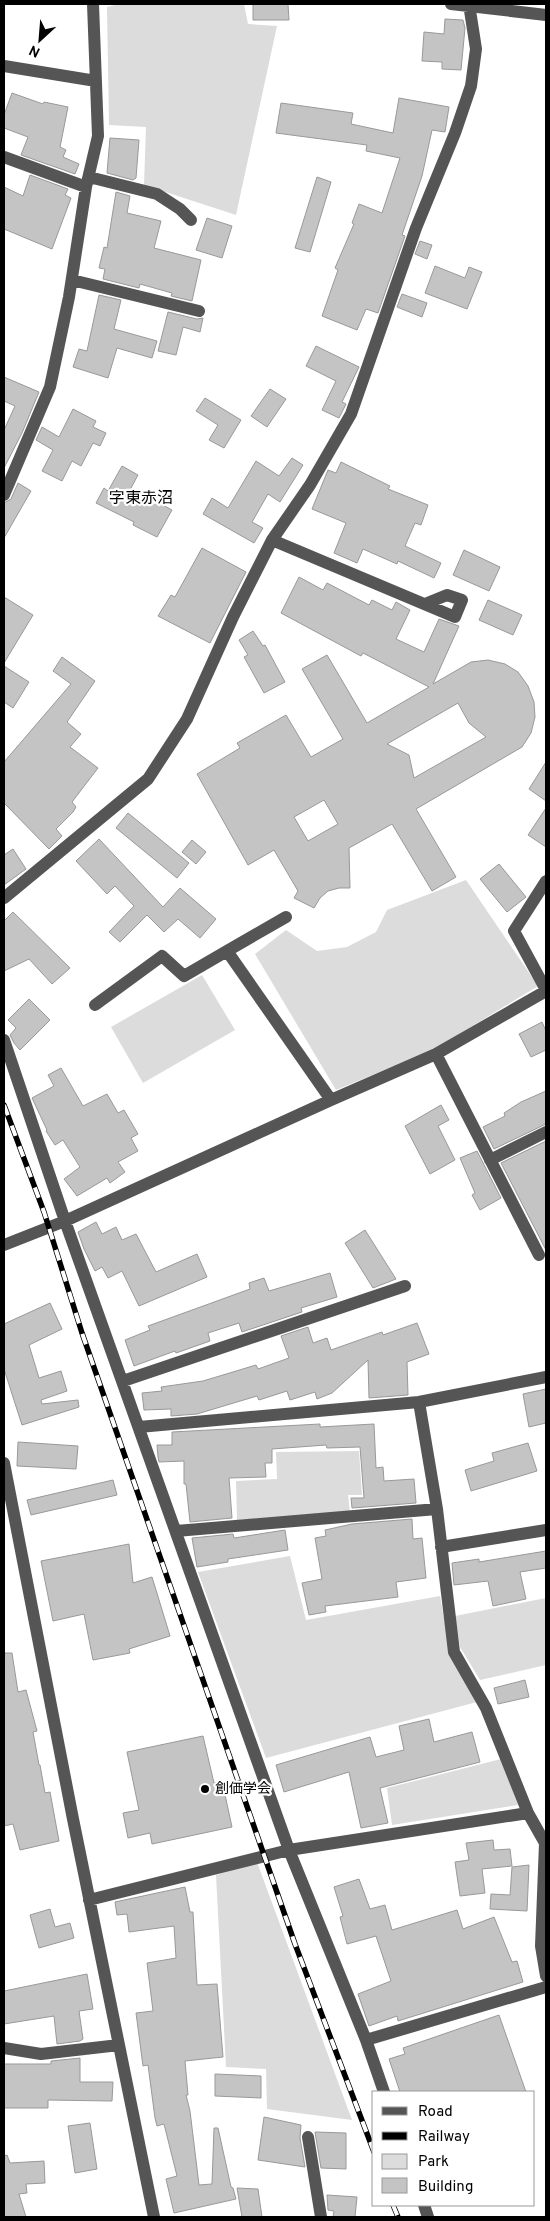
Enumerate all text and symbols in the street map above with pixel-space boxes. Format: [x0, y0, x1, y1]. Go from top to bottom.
north arrow [15, 15, 65, 65]
text: N [27, 40, 43, 60]
district label: 字東赤沼 [109, 489, 173, 509]
place label: 創価学会 [215, 1781, 271, 1798]
marker: 創価学会 [199, 1783, 211, 1795]
legend [372, 2091, 535, 2206]
text: Road [418, 2103, 453, 2122]
text: Railway [418, 2128, 470, 2147]
text: Park [418, 2153, 449, 2172]
text: Building [418, 2178, 473, 2197]

